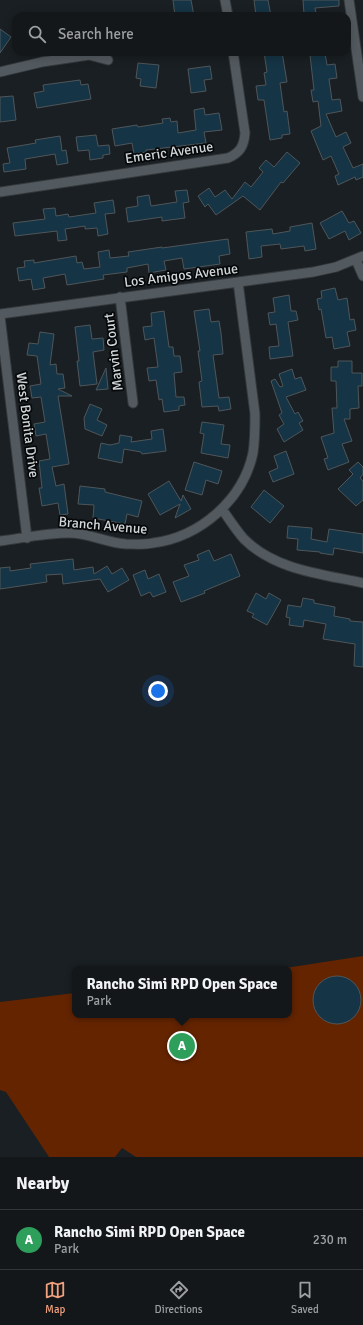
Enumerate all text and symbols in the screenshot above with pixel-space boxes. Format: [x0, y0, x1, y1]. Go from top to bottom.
search box [12, 12, 351, 56]
icon: search [26, 23, 48, 45]
text: Search here [58, 25, 134, 43]
street label: Emeric Avenue [124, 138, 214, 167]
street label: Los Amigos Avenue [123, 260, 239, 291]
street label: Marvin Court [100, 312, 127, 392]
street label: West Bonita Drive [13, 371, 42, 479]
street label: Branch Avenue [58, 513, 148, 538]
your location [148, 681, 168, 701]
popup [72, 966, 292, 1018]
text: Rancho Simi RPD Open Space [86, 975, 278, 993]
text: Park [86, 993, 111, 1009]
pin: A [169, 1031, 195, 1061]
text: Nearby [16, 1173, 69, 1194]
text: Rancho Simi RPD Open Space [54, 1223, 245, 1241]
text: A [25, 1232, 33, 1248]
text: 230 m [313, 1232, 347, 1248]
text: Park [54, 1241, 79, 1257]
tab: Map [44, 1279, 66, 1316]
tab: Directions [155, 1279, 203, 1316]
tab: Saved [291, 1279, 319, 1316]

